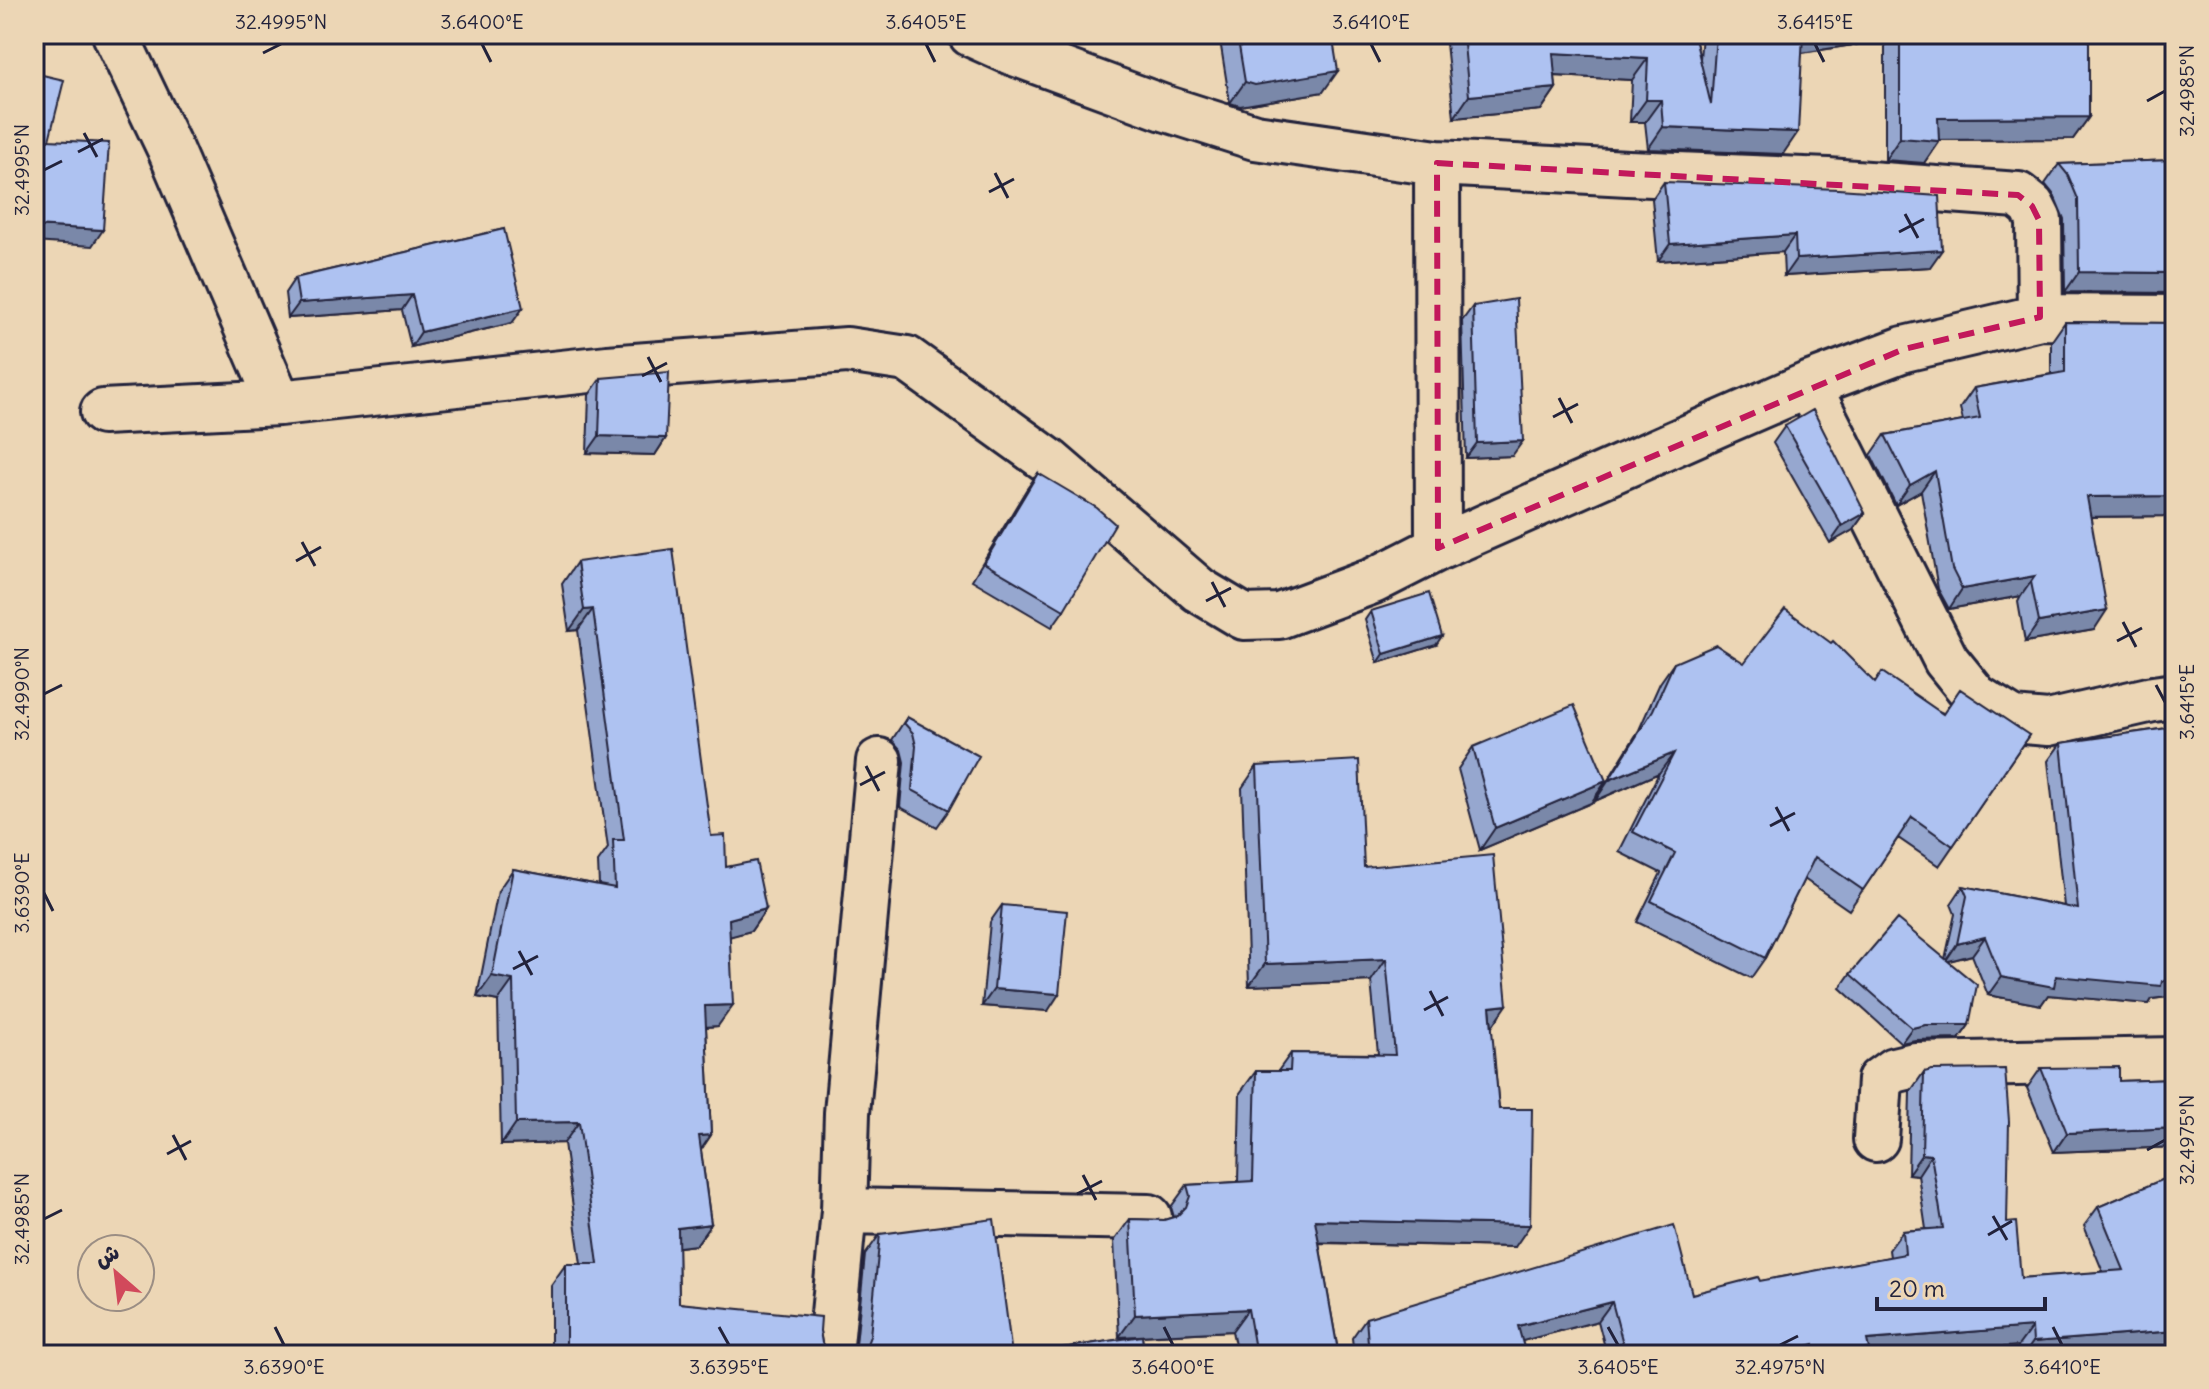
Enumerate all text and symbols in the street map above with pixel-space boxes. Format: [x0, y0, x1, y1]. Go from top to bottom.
text: 32.4995°N [235, 9, 327, 34]
text: 3.6400°E [440, 9, 524, 34]
text: 3.6405°E [885, 9, 967, 34]
text: 3.6410°E [1332, 9, 1410, 34]
text: 3.6415°E [1777, 9, 1853, 34]
text: 32.4985°N [2174, 45, 2199, 137]
text: 32.4995°N [9, 124, 34, 216]
text: 32.4990°N [9, 647, 34, 741]
text: 3.6415°E [2174, 664, 2199, 740]
text: 3.6390°E [9, 852, 34, 934]
text: 32.4975°N [2174, 1095, 2199, 1185]
text: 32.4985°N [9, 1173, 34, 1265]
north arrow [76, 1233, 156, 1313]
text: ش [89, 1237, 124, 1273]
scale bar [1877, 1261, 2045, 1311]
text: 20 m [1889, 1273, 1945, 1303]
text: 3.6390°E [243, 1354, 325, 1379]
text: 3.6395°E [689, 1354, 769, 1379]
text: 3.6400°E [1131, 1354, 1215, 1379]
text: 3.6405°E [1577, 1354, 1659, 1379]
text: 32.4975°N [1735, 1354, 1825, 1379]
text: 3.6410°E [2023, 1354, 2101, 1379]

